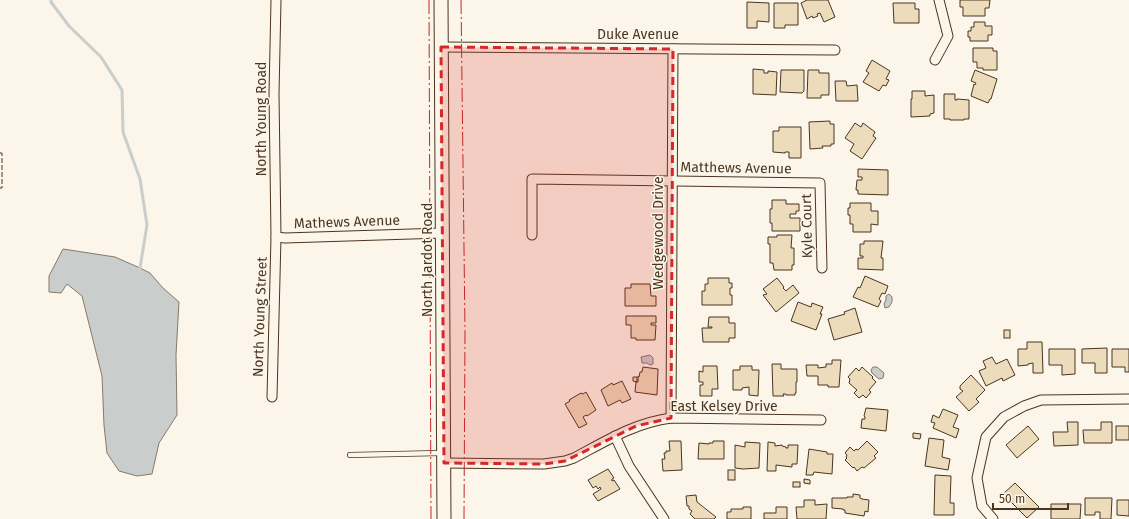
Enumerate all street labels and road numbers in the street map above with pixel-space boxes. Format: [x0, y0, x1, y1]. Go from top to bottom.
street label: Duke Avenue [597, 26, 679, 43]
street label: North Young Road [253, 62, 270, 176]
street label: Matthews Avenue [680, 159, 792, 177]
street label: Wedgewood Drive [650, 176, 667, 290]
street label: Kyle Court [798, 193, 816, 259]
street label: North Jardot Road [419, 203, 436, 317]
street label: Mathews Avenue [294, 212, 400, 232]
street label: North Young Street [249, 256, 271, 378]
street label: East Kelsey Drive [670, 398, 778, 415]

